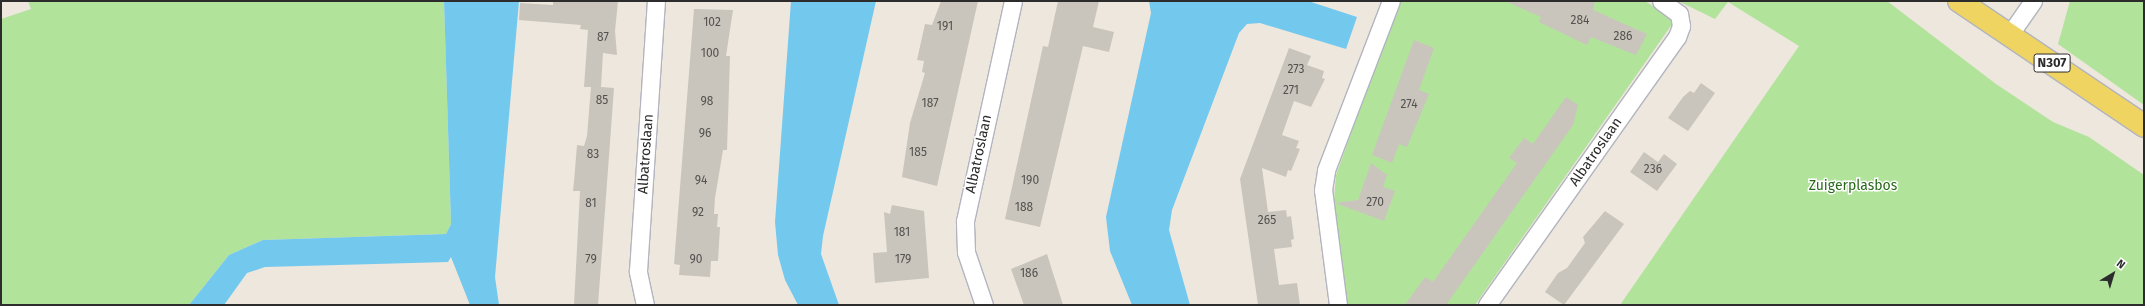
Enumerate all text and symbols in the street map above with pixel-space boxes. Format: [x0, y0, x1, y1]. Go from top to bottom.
house number: 284 [1571, 14, 1589, 28]
house number: 102 [703, 16, 721, 30]
house number: 191 [937, 20, 953, 34]
house number: 286 [1614, 30, 1632, 44]
house number: 87 [597, 31, 609, 45]
house number: 100 [701, 47, 719, 61]
road number: N307 [2033, 52, 2071, 74]
house number: 273 [1287, 63, 1305, 77]
house number: 271 [1283, 84, 1299, 98]
house number: 85 [596, 94, 608, 108]
house number: 98 [701, 95, 713, 109]
house number: 187 [922, 97, 938, 111]
house number: 274 [1400, 98, 1418, 112]
street label: Albatroslaan [635, 113, 657, 195]
street label: Albatroslaan [962, 113, 996, 195]
street label: Albatroslaan [1566, 114, 1626, 190]
house number: 96 [699, 127, 711, 141]
house number: 185 [909, 146, 927, 160]
house number: 83 [587, 148, 599, 162]
house number: 236 [1644, 163, 1662, 177]
house number: 94 [695, 174, 707, 188]
house number: 190 [1021, 174, 1039, 188]
park label: Zuigerplasbos [1809, 178, 1897, 194]
house number: 270 [1366, 196, 1384, 210]
house number: 81 [585, 197, 597, 211]
house number: 188 [1015, 201, 1033, 215]
house number: 92 [692, 206, 704, 220]
house number: 265 [1258, 214, 1276, 228]
house number: 181 [894, 226, 910, 240]
house number: 79 [585, 253, 597, 267]
house number: 90 [690, 253, 702, 267]
house number: 179 [895, 253, 911, 267]
north arrow [2093, 254, 2133, 294]
text: N [2114, 257, 2128, 272]
house number: 186 [1020, 267, 1038, 281]

